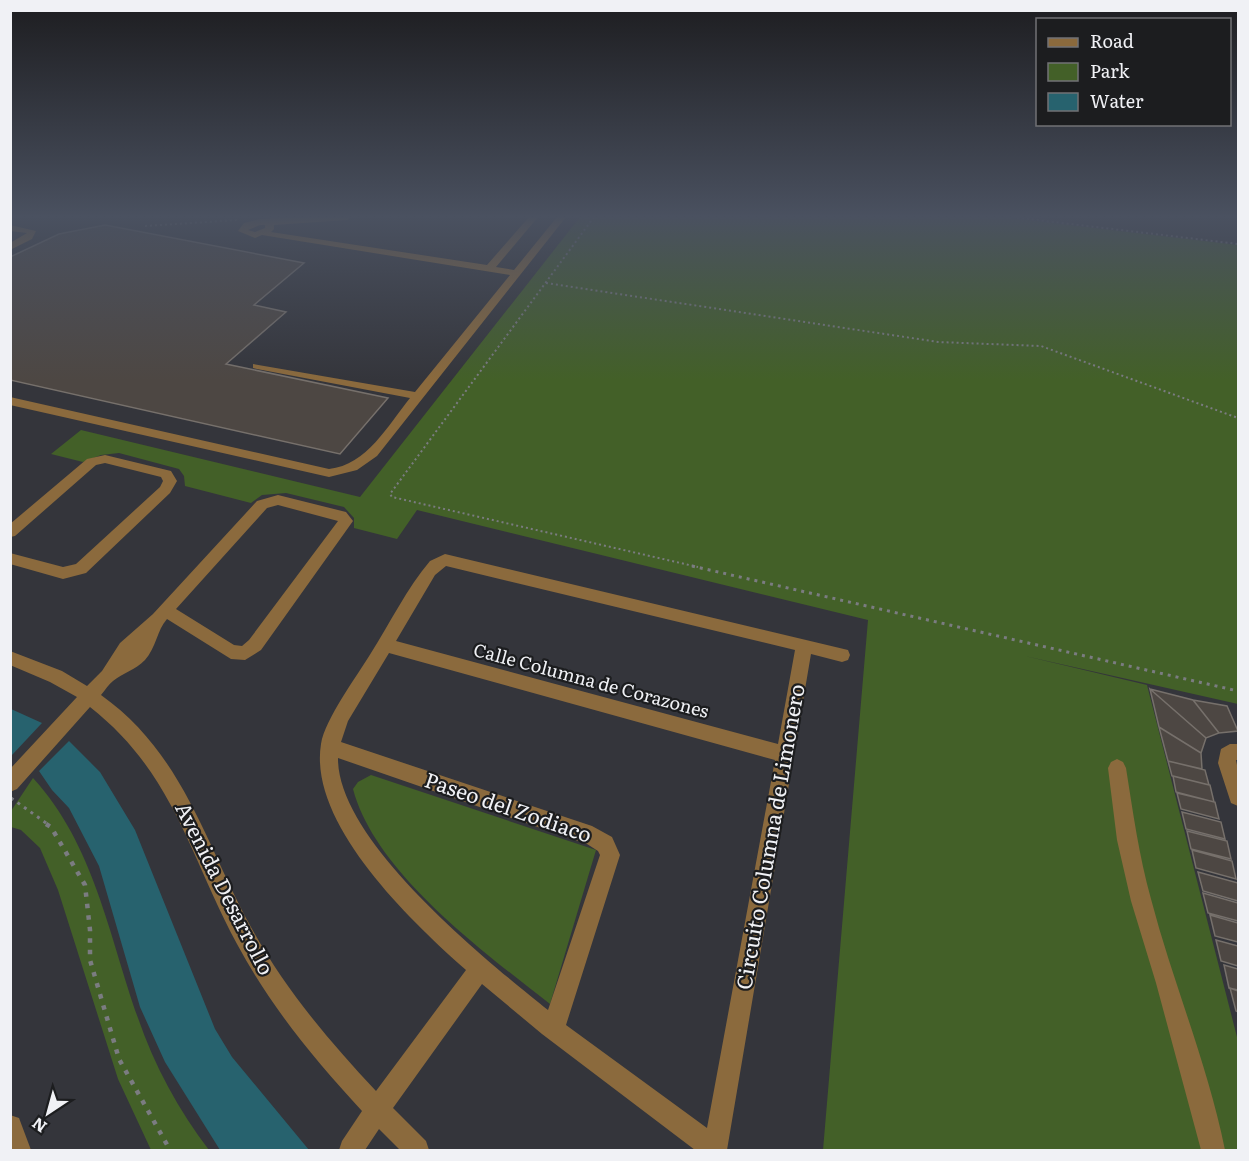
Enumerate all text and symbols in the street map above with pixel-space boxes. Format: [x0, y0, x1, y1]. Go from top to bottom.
legend [1036, 18, 1231, 126]
text: Road [1090, 27, 1134, 54]
text: Park [1090, 57, 1131, 84]
text: Water [1090, 87, 1144, 114]
street label: Calle Columna de Corazones [471, 635, 712, 724]
street label: Circuito Columna de Limonero [726, 681, 811, 992]
street label: Paseo del Zodiaco [421, 763, 597, 849]
street label: Avenida Desarrollo [169, 796, 283, 980]
north arrow [18, 1083, 78, 1143]
text: N [26, 1112, 51, 1140]

